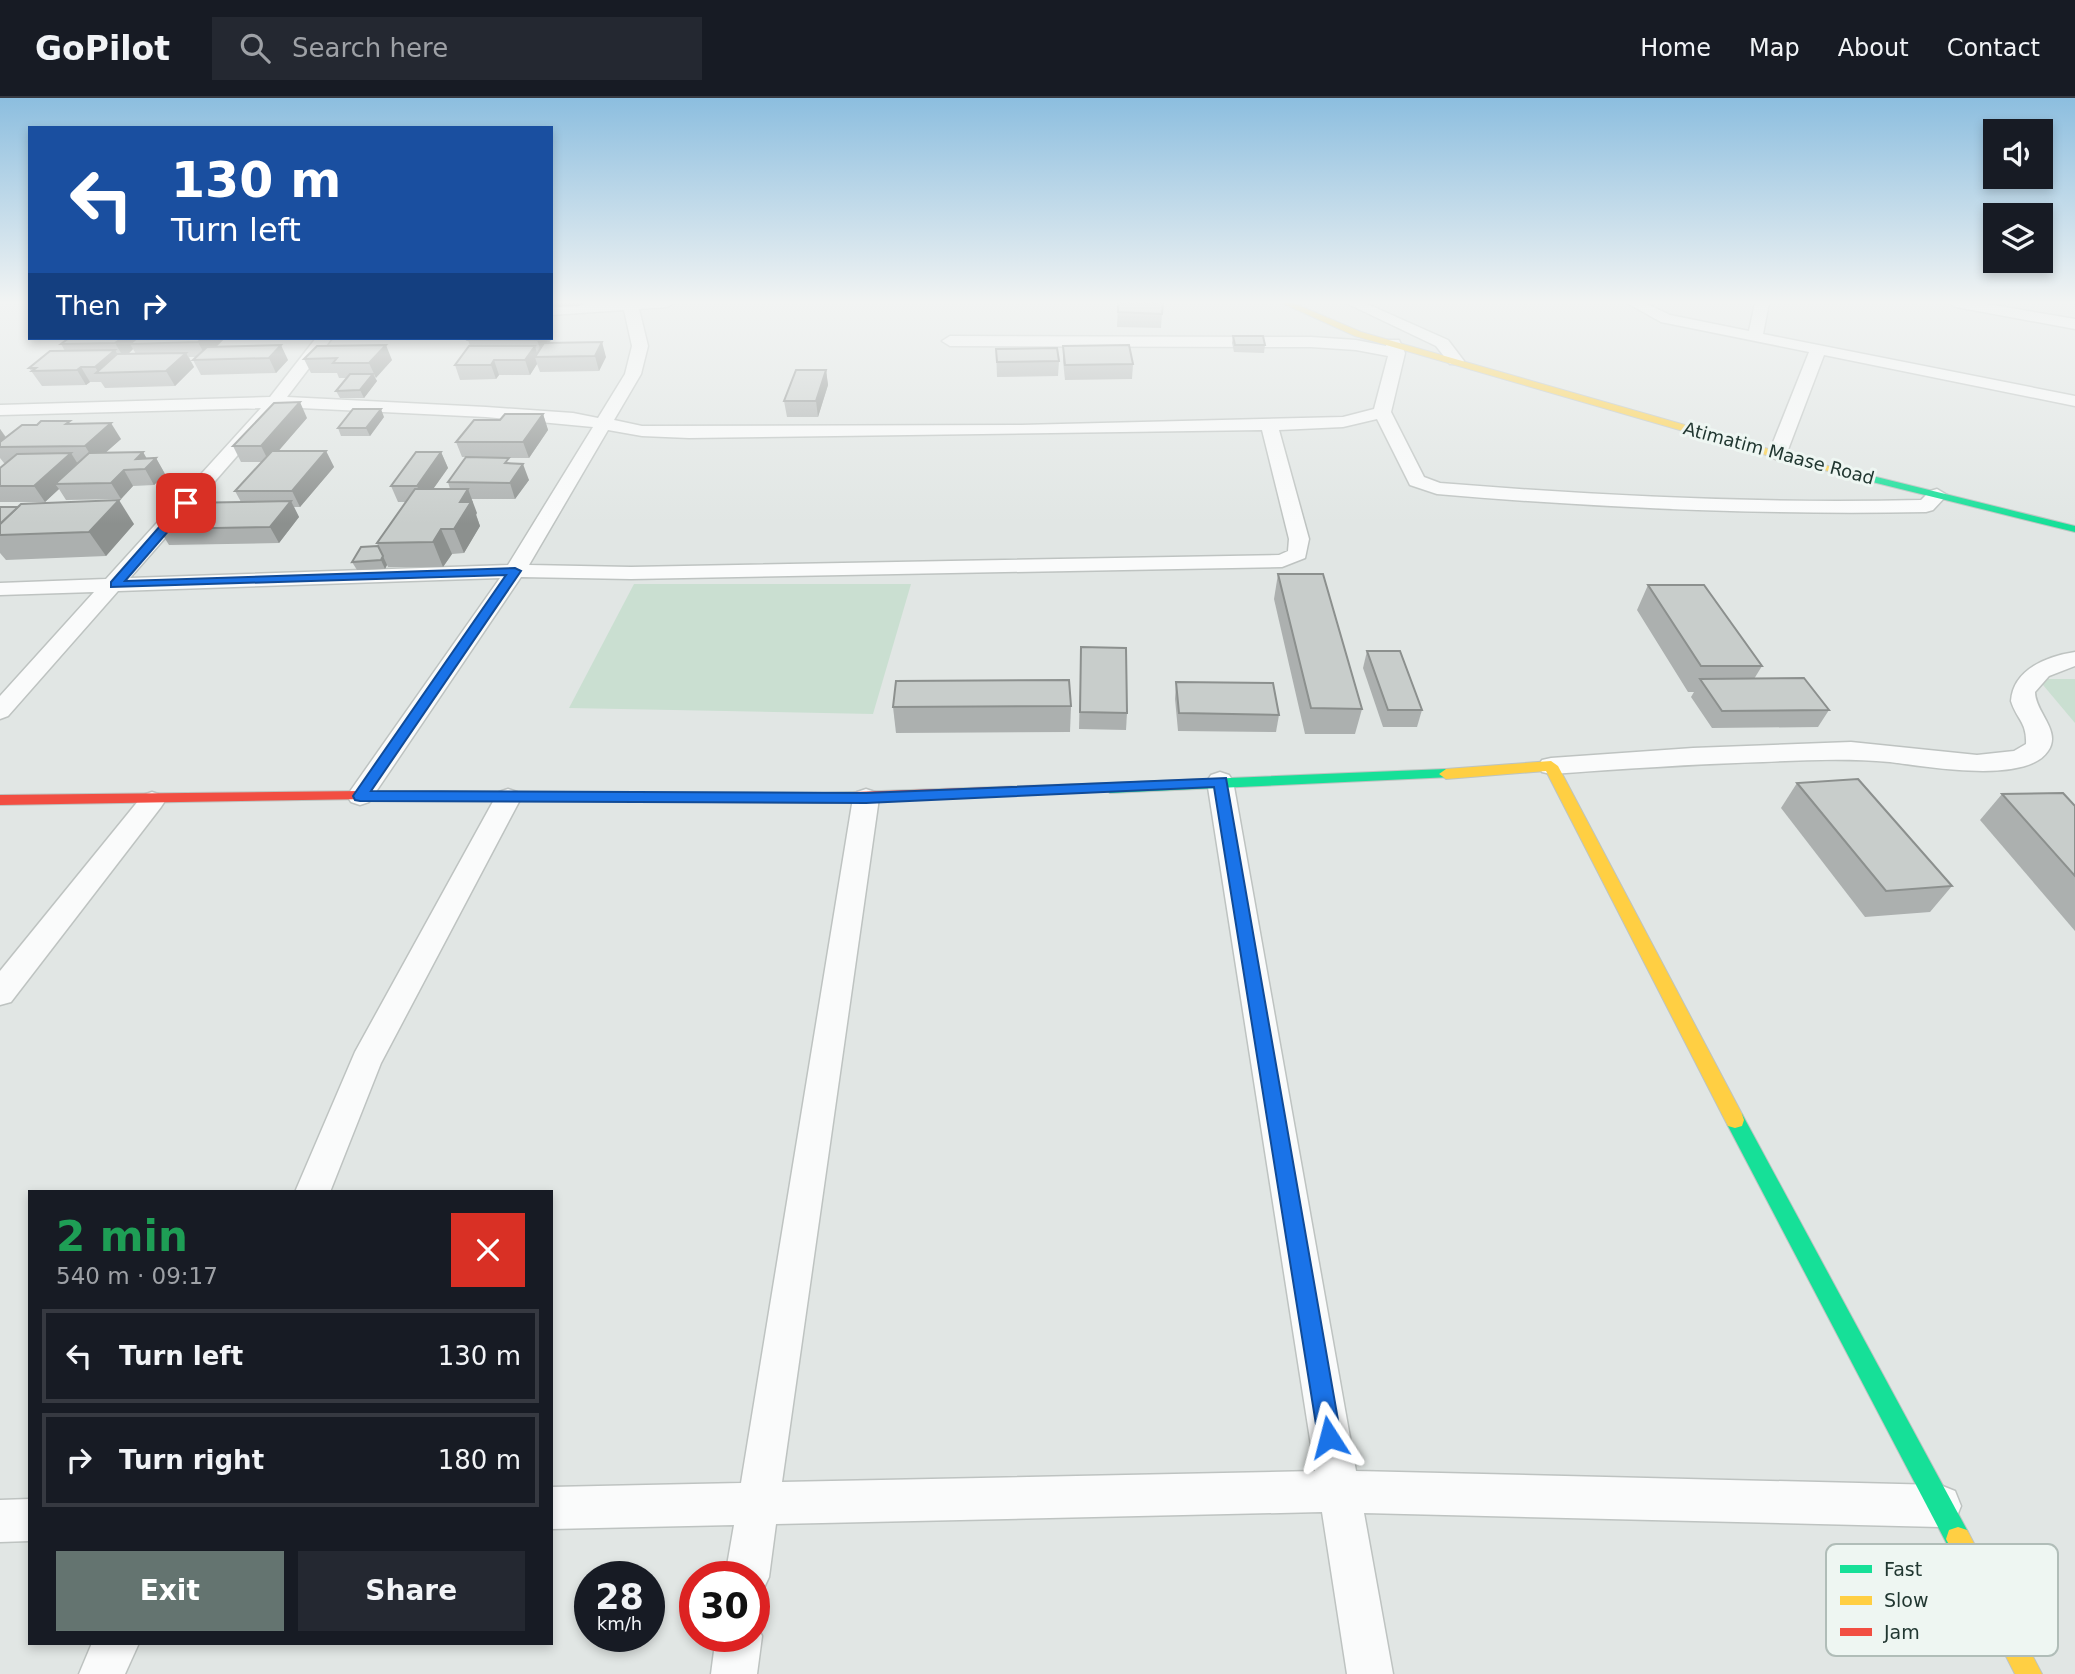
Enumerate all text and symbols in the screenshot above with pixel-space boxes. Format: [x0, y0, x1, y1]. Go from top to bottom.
search box [212, 17, 702, 80]
text: GoPilot [35, 29, 170, 68]
icon: search [236, 29, 274, 67]
text: Search here [292, 33, 448, 63]
text: Home [1640, 34, 1711, 62]
text: Map [1749, 34, 1800, 62]
text: About [1838, 34, 1909, 62]
text: Contact [1947, 34, 2040, 62]
map controls [1983, 119, 2053, 273]
button: sound [1983, 119, 2053, 189]
text: 130 m [171, 152, 341, 209]
icon: left [56, 154, 147, 245]
button: layers [1983, 203, 2053, 273]
text: Turn left [171, 211, 301, 249]
icon: right [135, 287, 173, 325]
text: Then [56, 291, 121, 321]
street label: Atimatim Maase Road [1681, 417, 1877, 489]
pin [156, 473, 216, 533]
icon: arrive [167, 484, 205, 522]
text: 2 min [56, 1212, 188, 1261]
button: close [451, 1213, 525, 1287]
text: 540 m · 09:17 [56, 1263, 218, 1289]
icon: left [60, 1337, 98, 1375]
text: Turn left [119, 1341, 243, 1371]
text: 130 m [438, 1341, 521, 1371]
position arrow [1292, 1400, 1366, 1474]
icon: right [60, 1441, 98, 1479]
text: Turn right [119, 1445, 264, 1475]
text: 180 m [438, 1445, 521, 1475]
legend [1826, 1544, 2058, 1656]
button: Exit [56, 1551, 284, 1631]
button: Share [298, 1551, 525, 1631]
text: Fast [1884, 1558, 1922, 1580]
speed limit sign: 30 [679, 1561, 770, 1652]
text: 28 [595, 1577, 644, 1617]
text: Slow [1884, 1589, 1929, 1611]
text: km/h [597, 1613, 642, 1634]
text: Jam [1883, 1621, 1920, 1643]

